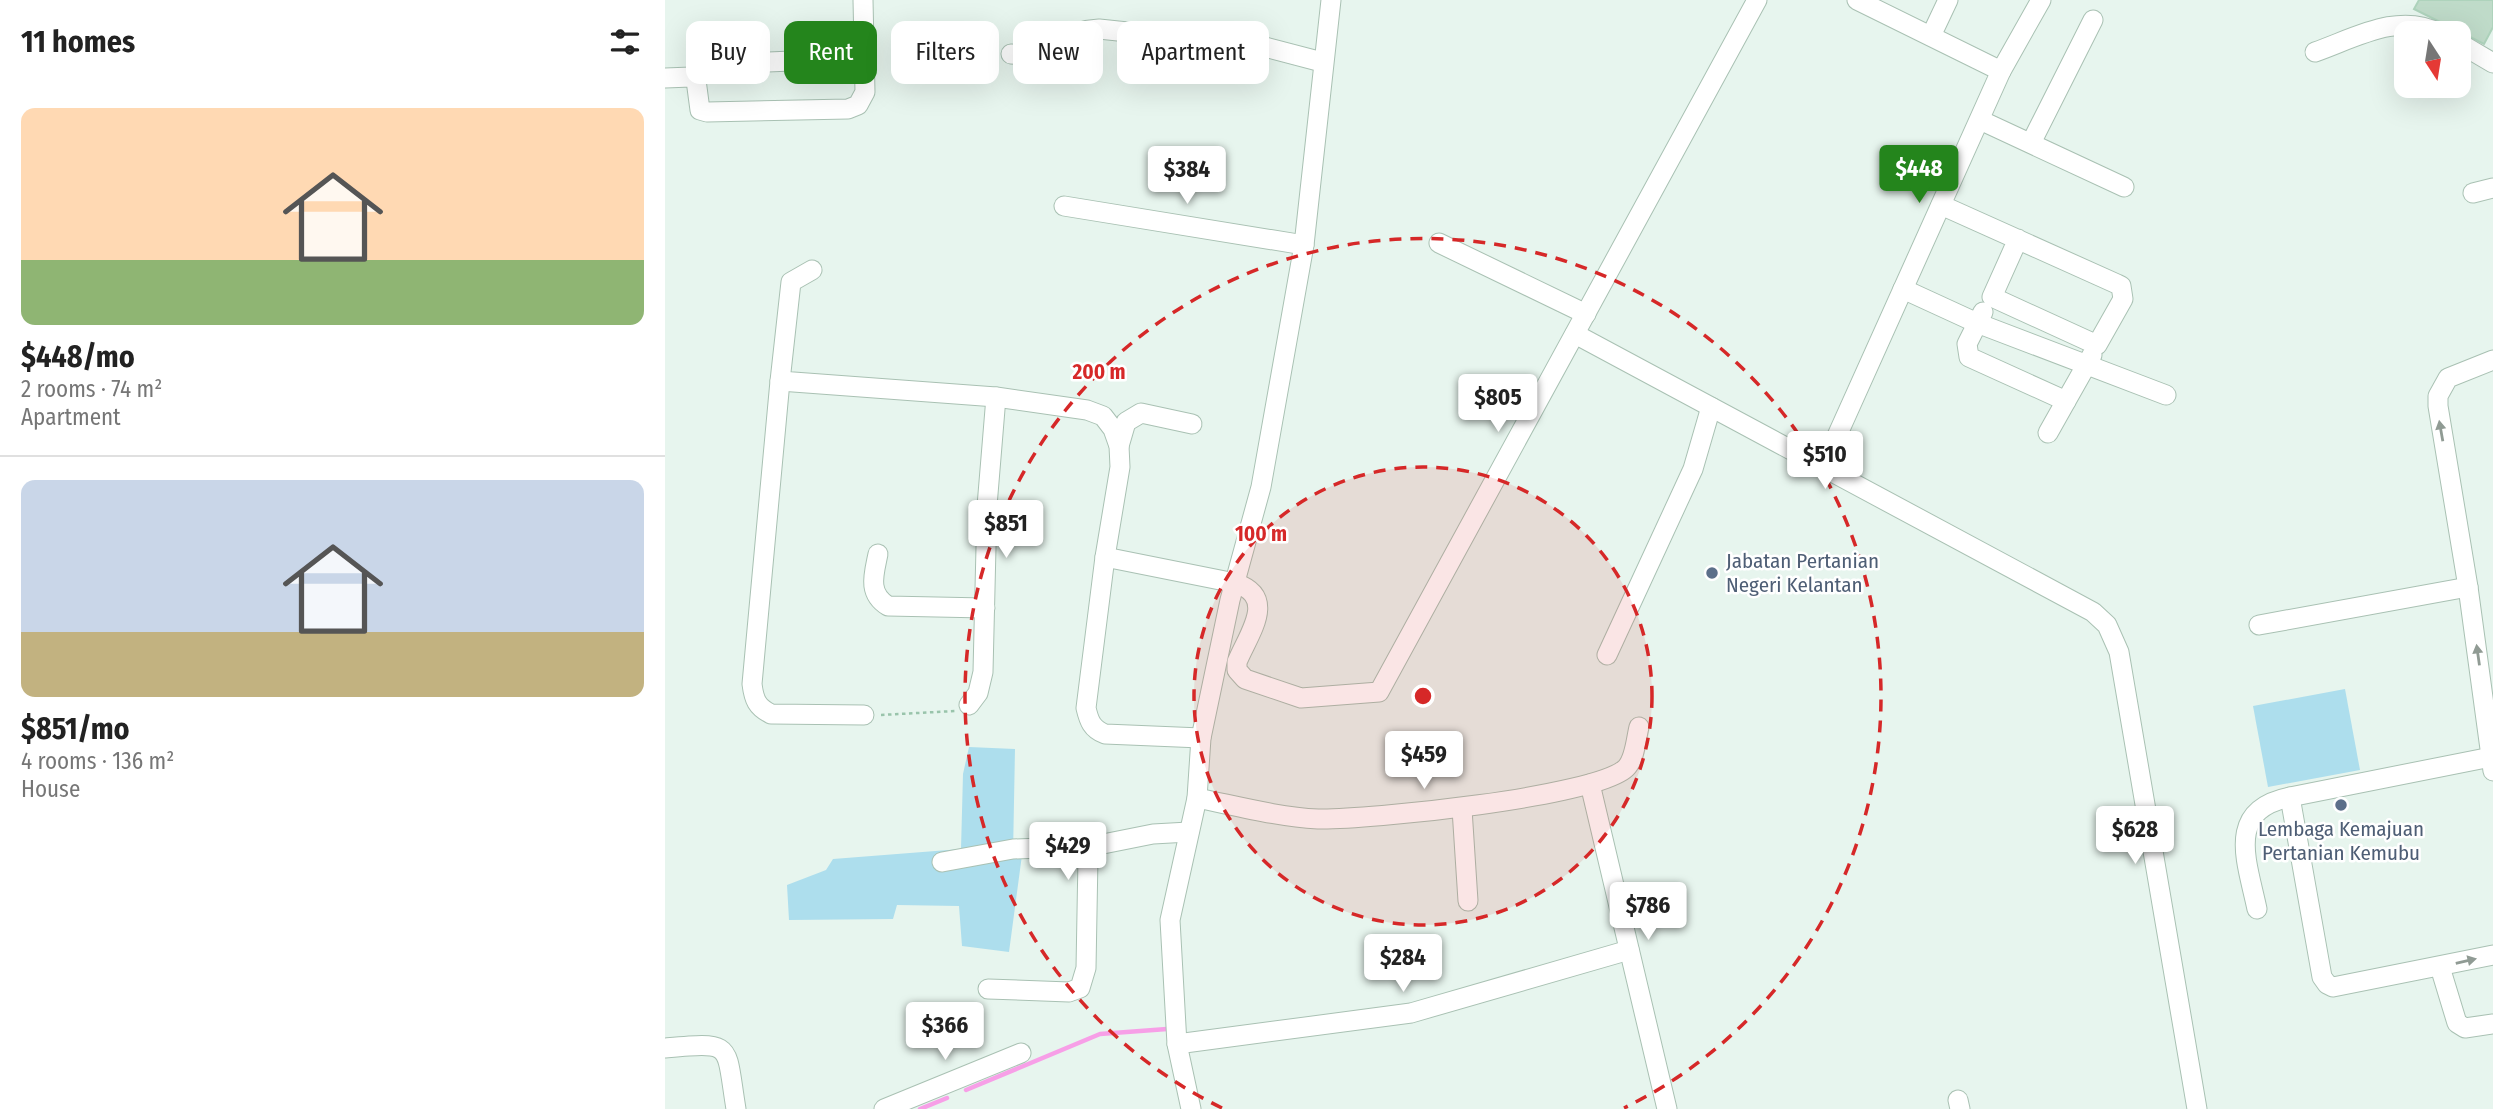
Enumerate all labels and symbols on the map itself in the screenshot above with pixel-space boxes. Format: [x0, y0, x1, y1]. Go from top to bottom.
north arrow [2394, 21, 2471, 98]
pin: $384 [1146, 146, 1228, 206]
pin: $448 [1878, 146, 1960, 205]
text: 200 m [1071, 359, 1126, 385]
pin: $805 [1457, 374, 1539, 434]
one-way arrow [2435, 419, 2446, 441]
pin: $510 [1784, 432, 1866, 491]
pin: $851 [965, 500, 1047, 560]
text: 100 m [1235, 521, 1287, 547]
place label: Jabatan Pertanian Negeri Kelantan [1726, 548, 1879, 598]
marker: Jabatan Pertanian Negeri Kelantan [1704, 565, 1720, 581]
one-way arrow [2472, 644, 2483, 666]
centre of rings [1411, 684, 1435, 708]
pin: $459 [1383, 732, 1465, 791]
marker: Lembaga Kemajuan Pertanian Kemubu [2333, 797, 2349, 813]
pin: $628 [2094, 806, 2176, 866]
place label: Lembaga Kemajuan Pertanian Kemubu [2258, 816, 2424, 866]
pin: $429 [1027, 822, 1109, 882]
pin: $786 [1607, 883, 1689, 942]
pin: $284 [1362, 934, 1444, 994]
one-way arrow [2456, 955, 2478, 966]
pin: $366 [904, 1002, 986, 1062]

